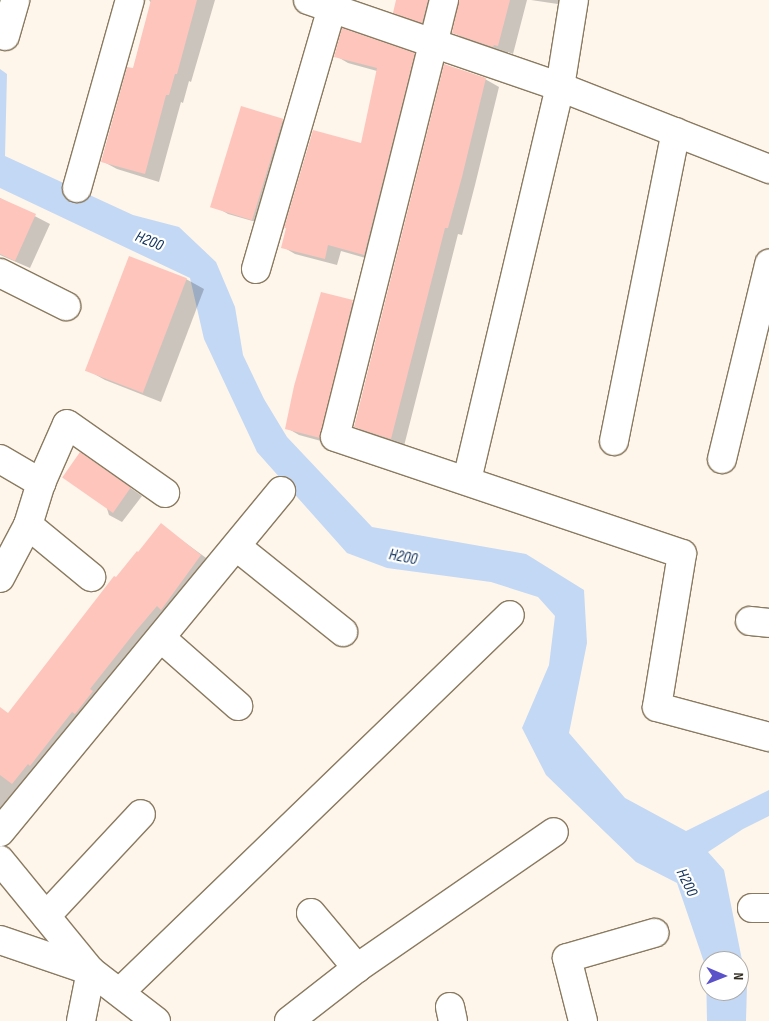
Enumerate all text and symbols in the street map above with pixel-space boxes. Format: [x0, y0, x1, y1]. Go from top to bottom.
water label: H200 [132, 228, 166, 256]
water label: H200 [387, 546, 419, 570]
water label: H200 [671, 866, 701, 900]
north arrow [699, 951, 749, 1001]
text: N [730, 972, 747, 980]

